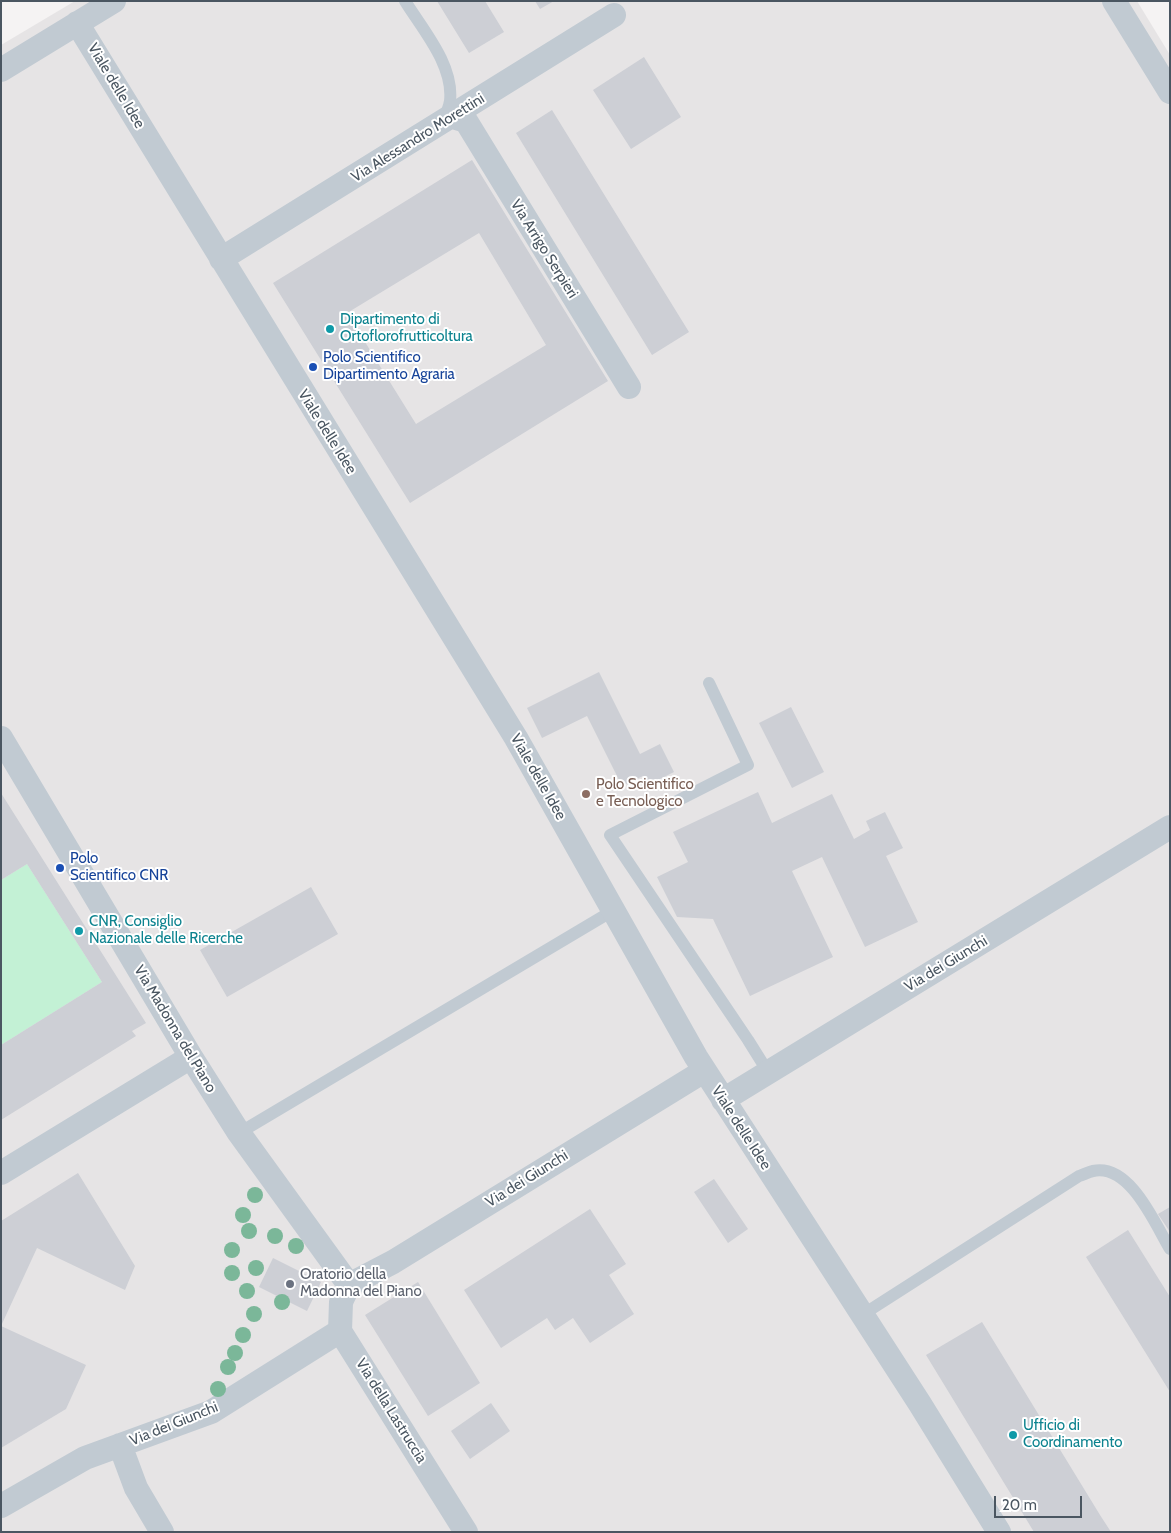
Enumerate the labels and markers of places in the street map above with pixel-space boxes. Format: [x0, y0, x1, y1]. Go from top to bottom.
place label: Dipartimento di Ortoflorofrutticoltura [340, 311, 473, 346]
marker: Dipartimento di Ortoflorofrutticoltura [324, 323, 336, 335]
place label: Polo Scientifico Dipartimento Agraria [323, 349, 455, 384]
marker: Polo Scientifico Dipartimento Agraria [307, 361, 319, 373]
place label: Polo Scientifico e Tecnologico [596, 776, 694, 811]
marker: Polo Scientifico e Tecnologico [580, 788, 592, 800]
place label: Polo Scientifico CNR [70, 850, 168, 885]
marker: Polo Scientifico CNR [54, 862, 66, 874]
place label: CNR, Consiglio Nazionale delle Ricerche [89, 913, 243, 948]
marker: CNR, Consiglio Nazionale delle Ricerche [73, 925, 85, 937]
place label: Oratorio della Madonna del Piano [300, 1266, 422, 1301]
marker: Oratorio della Madonna del Piano [284, 1278, 296, 1290]
place label: Ufficio di Coordinamento [1023, 1417, 1123, 1452]
marker: Ufficio di Coordinamento [1007, 1429, 1019, 1441]

